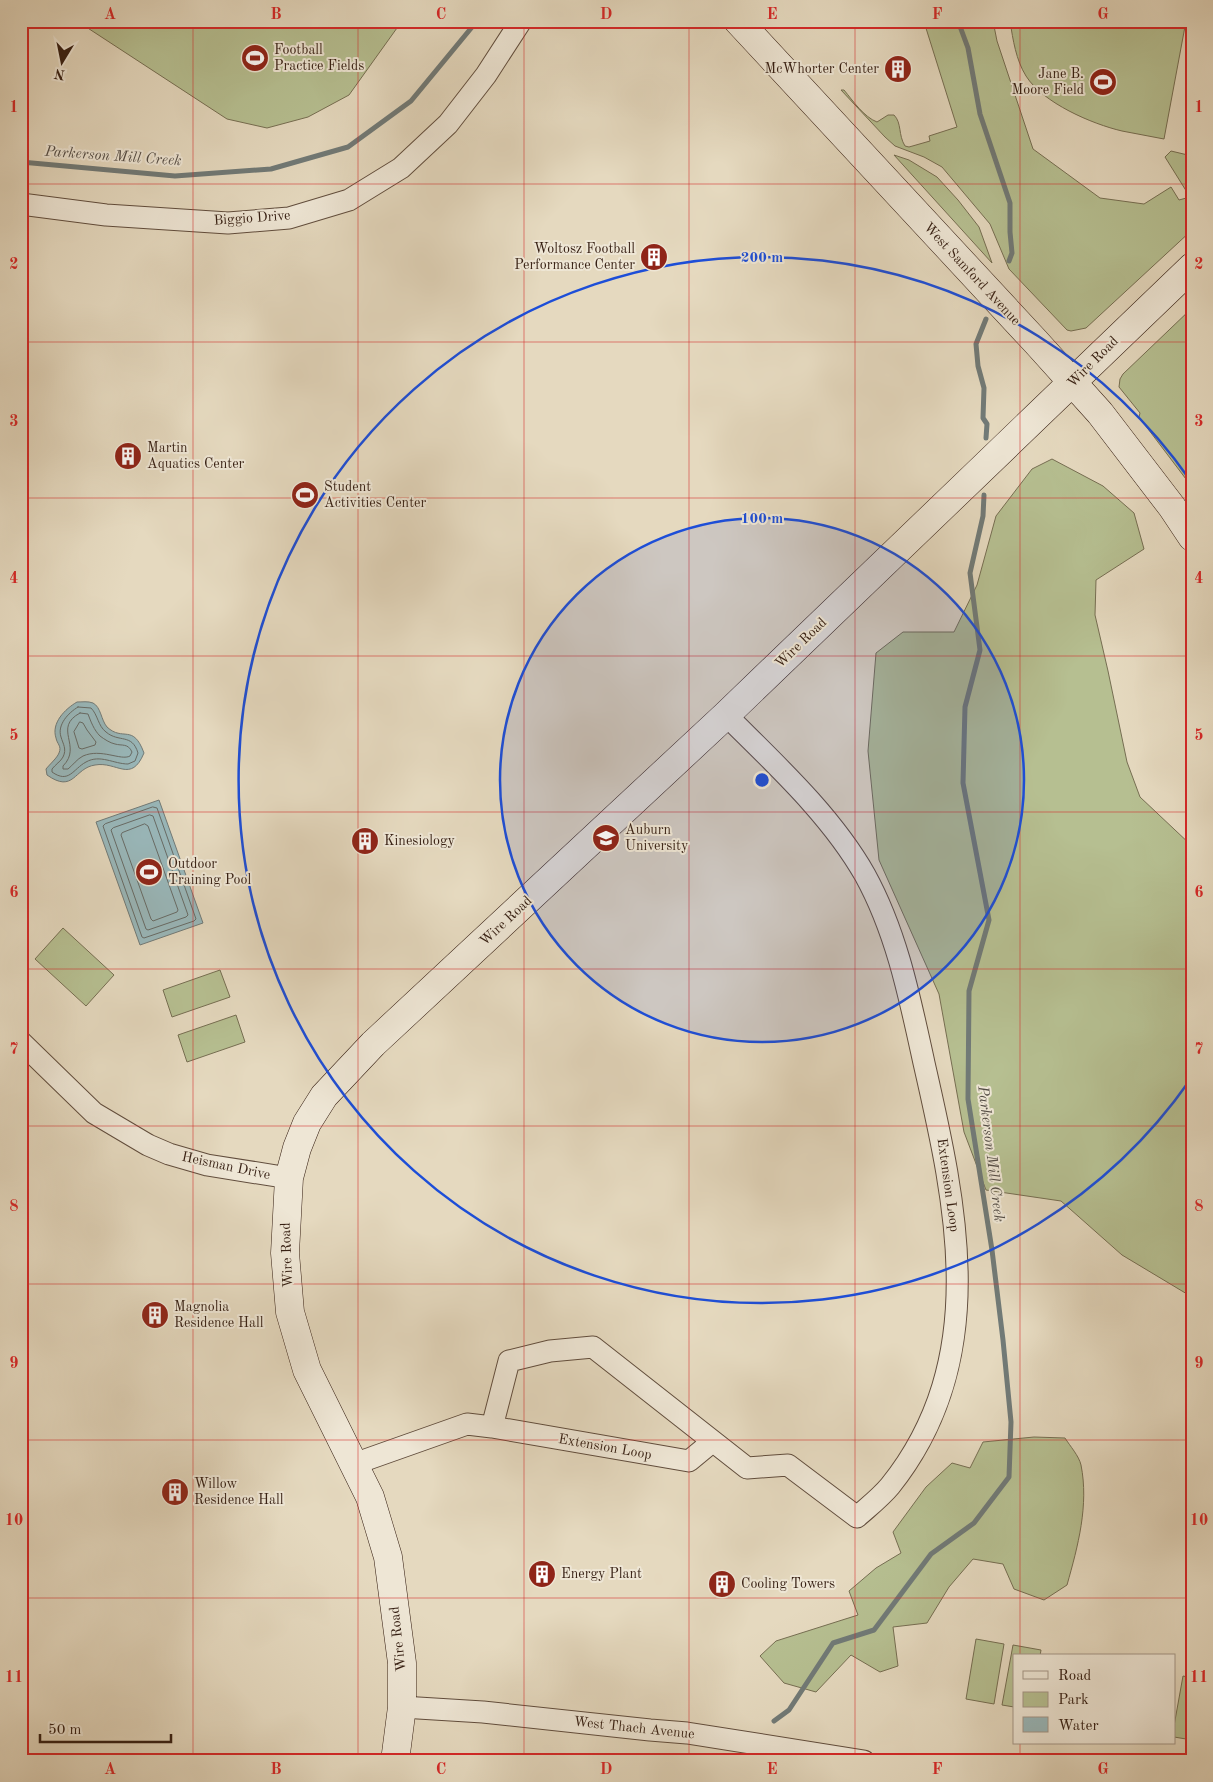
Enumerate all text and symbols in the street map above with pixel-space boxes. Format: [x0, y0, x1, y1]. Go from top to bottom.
text: A [104, 7, 116, 23]
text: B [270, 7, 282, 23]
text: C [436, 7, 446, 23]
text: D [600, 7, 612, 23]
text: E [766, 7, 778, 23]
text: F [932, 7, 943, 23]
text: G [1097, 7, 1109, 23]
north arrow [38, 38, 88, 88]
sports icon: Football Practice Fields [240, 43, 270, 73]
place label: Football Practice Fields [274, 43, 364, 73]
building icon: McWhorter Center [883, 54, 913, 84]
place label: McWhorter Center [764, 62, 879, 76]
text: N [53, 66, 66, 82]
place label: Jane B. Moore Field [1012, 67, 1084, 97]
sports icon: Jane B. Moore Field [1088, 67, 1118, 97]
text: 1 [9, 100, 19, 116]
text: 1 [1194, 100, 1204, 116]
water label: Parkerson Mill Creek [43, 145, 182, 169]
street label: Biggio Drive [213, 208, 291, 228]
street label: West Samford Avenue [921, 220, 1023, 328]
place label: Woltosz Football Performance Center [514, 242, 635, 272]
building icon: Woltosz Football Performance Center [639, 242, 669, 272]
text: 200 m [741, 251, 783, 266]
text: 2 [9, 257, 19, 273]
text: 2 [1194, 257, 1204, 273]
street label: Wire Road [1065, 334, 1121, 390]
text: 3 [9, 414, 19, 430]
text: 3 [1194, 414, 1204, 430]
building icon: Martin Aquatics Center [113, 441, 143, 471]
place label: Martin Aquatics Center [147, 441, 245, 471]
sports icon: Student Activities Center [290, 480, 320, 510]
place label: Student Activities Center [324, 480, 427, 510]
text: 100 m [741, 512, 783, 527]
text: 4 [9, 571, 19, 587]
text: 4 [1194, 571, 1204, 587]
street label: Wire Road [773, 615, 829, 671]
text: 5 [9, 728, 19, 744]
text: 5 [1194, 728, 1204, 744]
centre of rings [753, 771, 771, 789]
school or university icon: Auburn University [591, 823, 621, 853]
place label: Auburn University [625, 823, 689, 853]
building icon: Kinesiology [350, 826, 380, 856]
place label: Kinesiology [384, 834, 455, 848]
sports icon: Outdoor Training Pool [134, 857, 164, 887]
place label: Outdoor Training Pool [168, 857, 251, 887]
text: 6 [9, 885, 19, 901]
text: 6 [1194, 885, 1204, 901]
street label: Wire Road [477, 894, 535, 948]
text: 7 [9, 1042, 19, 1058]
text: 7 [1194, 1042, 1204, 1058]
water label: Parkerson Mill Creek [974, 1084, 1006, 1223]
street label: Extension Loop [934, 1137, 962, 1233]
street label: Heisman Drive [180, 1150, 272, 1182]
text: 8 [9, 1199, 19, 1215]
text: 8 [1194, 1199, 1204, 1215]
street label: Wire Road [279, 1222, 295, 1288]
building icon: Magnolia Residence Hall [140, 1300, 170, 1330]
place label: Magnolia Residence Hall [174, 1300, 264, 1330]
text: 9 [9, 1356, 19, 1372]
text: 9 [1194, 1356, 1204, 1372]
street label: Extension Loop [557, 1432, 653, 1462]
building icon: Willow Residence Hall [160, 1477, 190, 1507]
place label: Willow Residence Hall [194, 1477, 284, 1507]
text: 10 [5, 1513, 23, 1529]
text: 10 [1190, 1513, 1208, 1529]
building icon: Energy Plant [527, 1559, 557, 1589]
place label: Energy Plant [561, 1567, 642, 1581]
building icon: Cooling Towers [707, 1569, 737, 1599]
place label: Cooling Towers [741, 1577, 835, 1591]
street label: Wire Road [388, 1606, 408, 1672]
legend [1013, 1654, 1176, 1744]
text: Road [1058, 1669, 1092, 1684]
text: 11 [5, 1670, 23, 1686]
text: 11 [1190, 1670, 1208, 1686]
text: Park [1058, 1693, 1089, 1708]
scale bar [40, 1712, 171, 1744]
street label: West Thach Avenue [573, 1715, 695, 1741]
text: Water [1058, 1719, 1099, 1734]
text: 50 m [48, 1723, 82, 1738]
text: A [104, 1762, 116, 1778]
text: B [270, 1762, 282, 1778]
text: C [436, 1762, 446, 1778]
text: D [600, 1762, 612, 1778]
text: E [766, 1762, 778, 1778]
text: F [932, 1762, 943, 1778]
text: G [1097, 1762, 1109, 1778]

